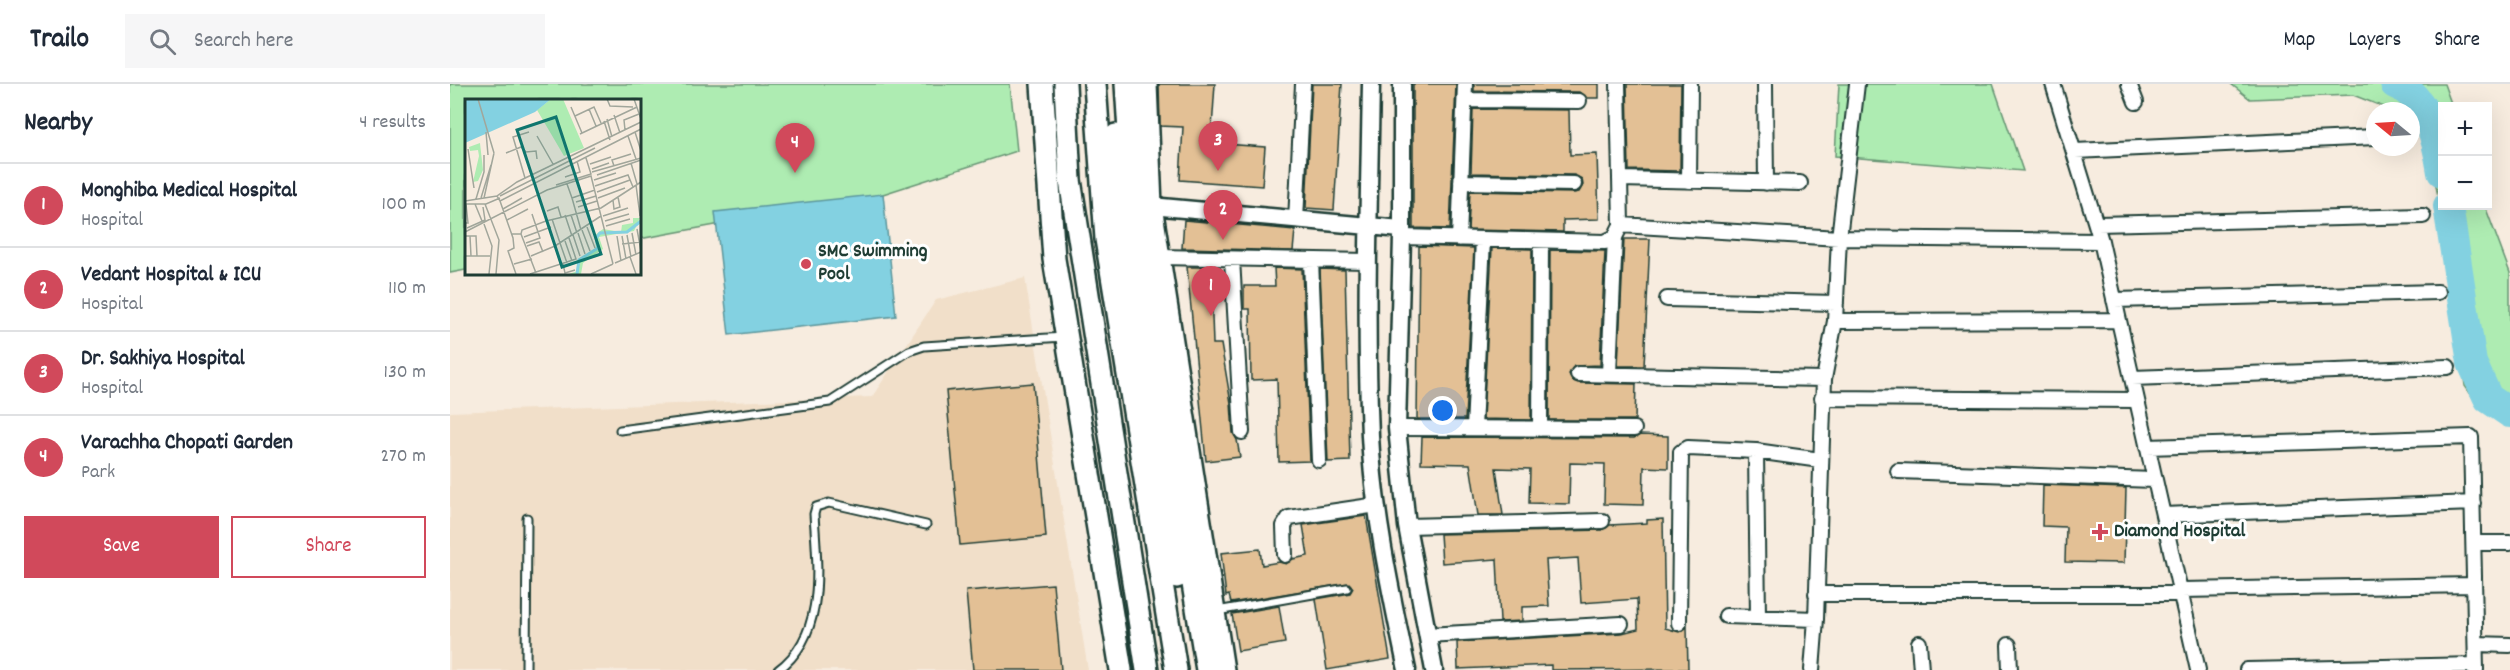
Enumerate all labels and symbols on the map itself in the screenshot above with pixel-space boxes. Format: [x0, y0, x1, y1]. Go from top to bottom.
inset map [465, 99, 640, 274]
north arrow [2366, 102, 2420, 156]
pin: 3 [1198, 122, 1238, 171]
pin: 4 [776, 124, 814, 173]
pin: 2 [1204, 190, 1242, 240]
place label: SMC Swimming Pool [818, 238, 928, 289]
marker: SMC Swimming Pool [799, 257, 813, 271]
pin: 1 [1192, 266, 1230, 316]
your location [1428, 396, 1457, 425]
place label: Diamond Hospital [2114, 518, 2245, 546]
marker: Diamond Hospital [2091, 523, 2109, 541]

